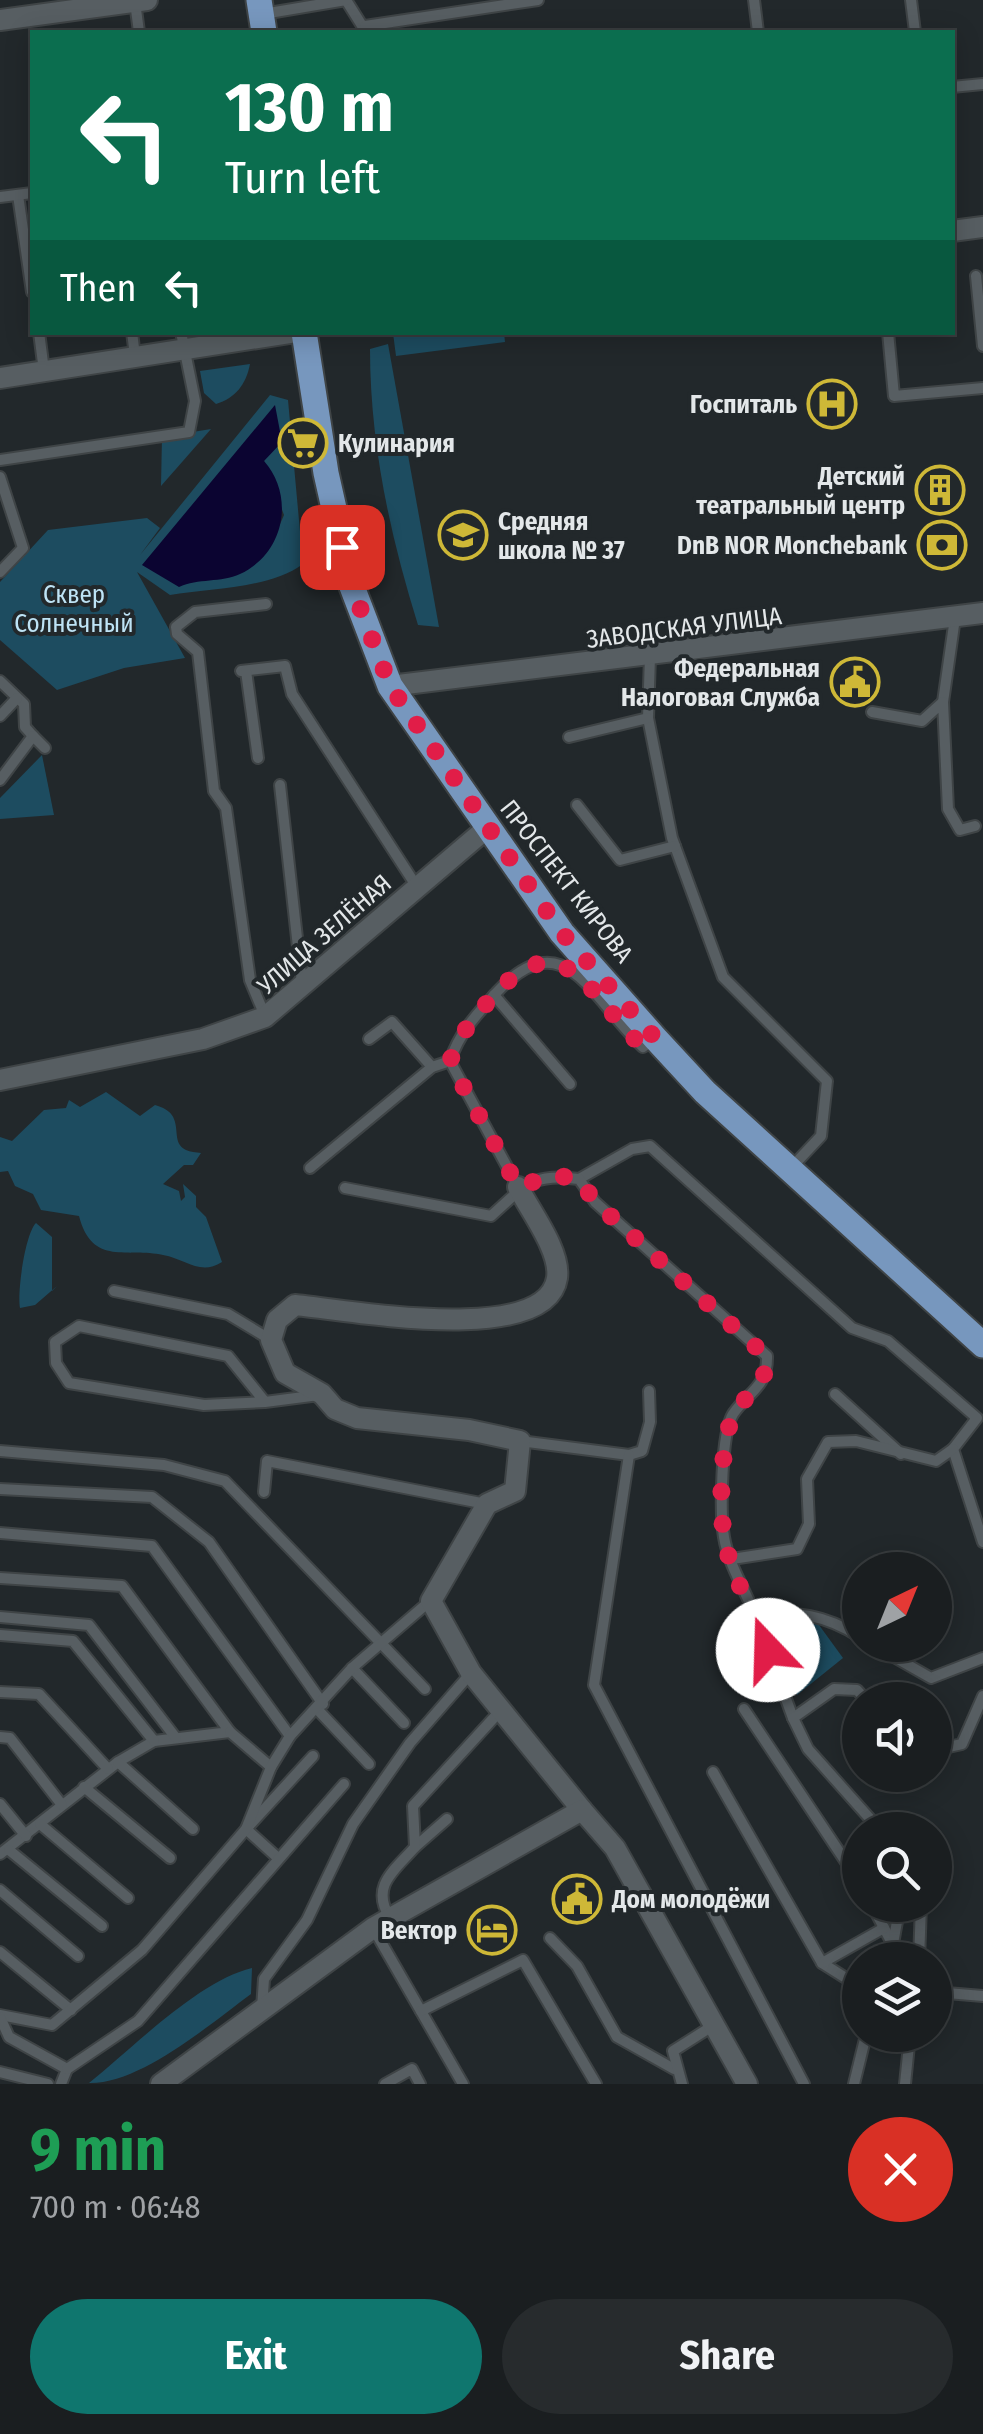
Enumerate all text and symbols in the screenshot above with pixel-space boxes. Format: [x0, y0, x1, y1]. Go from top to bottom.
text: 130 m [225, 66, 394, 150]
icon: left [60, 70, 190, 200]
text: Turn left [225, 151, 380, 205]
icon: left [156, 260, 211, 315]
text: Then [60, 265, 136, 311]
hospital icon: Госпиталь [806, 378, 858, 430]
place label: Госпиталь [690, 390, 797, 420]
supermarket icon: Кулинария [277, 417, 329, 469]
place label: Кулинария [338, 429, 455, 459]
place label: Детский театральный центр [696, 462, 905, 521]
building icon: Детский театральный центр [914, 464, 966, 516]
pin [300, 505, 385, 590]
place label: Средняя школа № 37 [498, 507, 625, 566]
school or university icon: Средняя школа № 37 [437, 509, 489, 561]
bank icon: DnB NOR Monchebank [916, 519, 968, 571]
icon: arrive [315, 520, 370, 575]
place label: DnB NOR Monchebank [677, 531, 907, 561]
park label: Сквер Солнечный [14, 580, 134, 639]
street label: ЗАВОДСКАЯ УЛИЦА [585, 601, 783, 655]
place label: Федеральная Налоговая Служба [621, 654, 820, 713]
public building icon: Федеральная Налоговая Служба [829, 656, 881, 708]
street label: ПРОСПЕКТ КИРОВА [493, 794, 639, 969]
street label: УЛИЦА ЗЕЛЁНАЯ [251, 868, 398, 1002]
north arrow [842, 1552, 952, 1662]
map controls [842, 1552, 952, 2052]
position arrow [716, 1598, 820, 1702]
button: sound [842, 1682, 952, 1792]
button: search [842, 1812, 952, 1922]
public building icon: Дом молодёжи [551, 1873, 603, 1925]
place label: Дом молодёжи [611, 1885, 770, 1915]
hotel icon: Вектор [466, 1904, 518, 1956]
place label: Вектор [381, 1916, 457, 1946]
button: layers [842, 1942, 952, 2052]
text: 9 min [30, 2114, 166, 2186]
button: close [848, 2117, 953, 2222]
text: 700 m · 06:48 [30, 2188, 201, 2226]
button: Exit [30, 2299, 482, 2414]
button: Share [502, 2299, 953, 2414]

